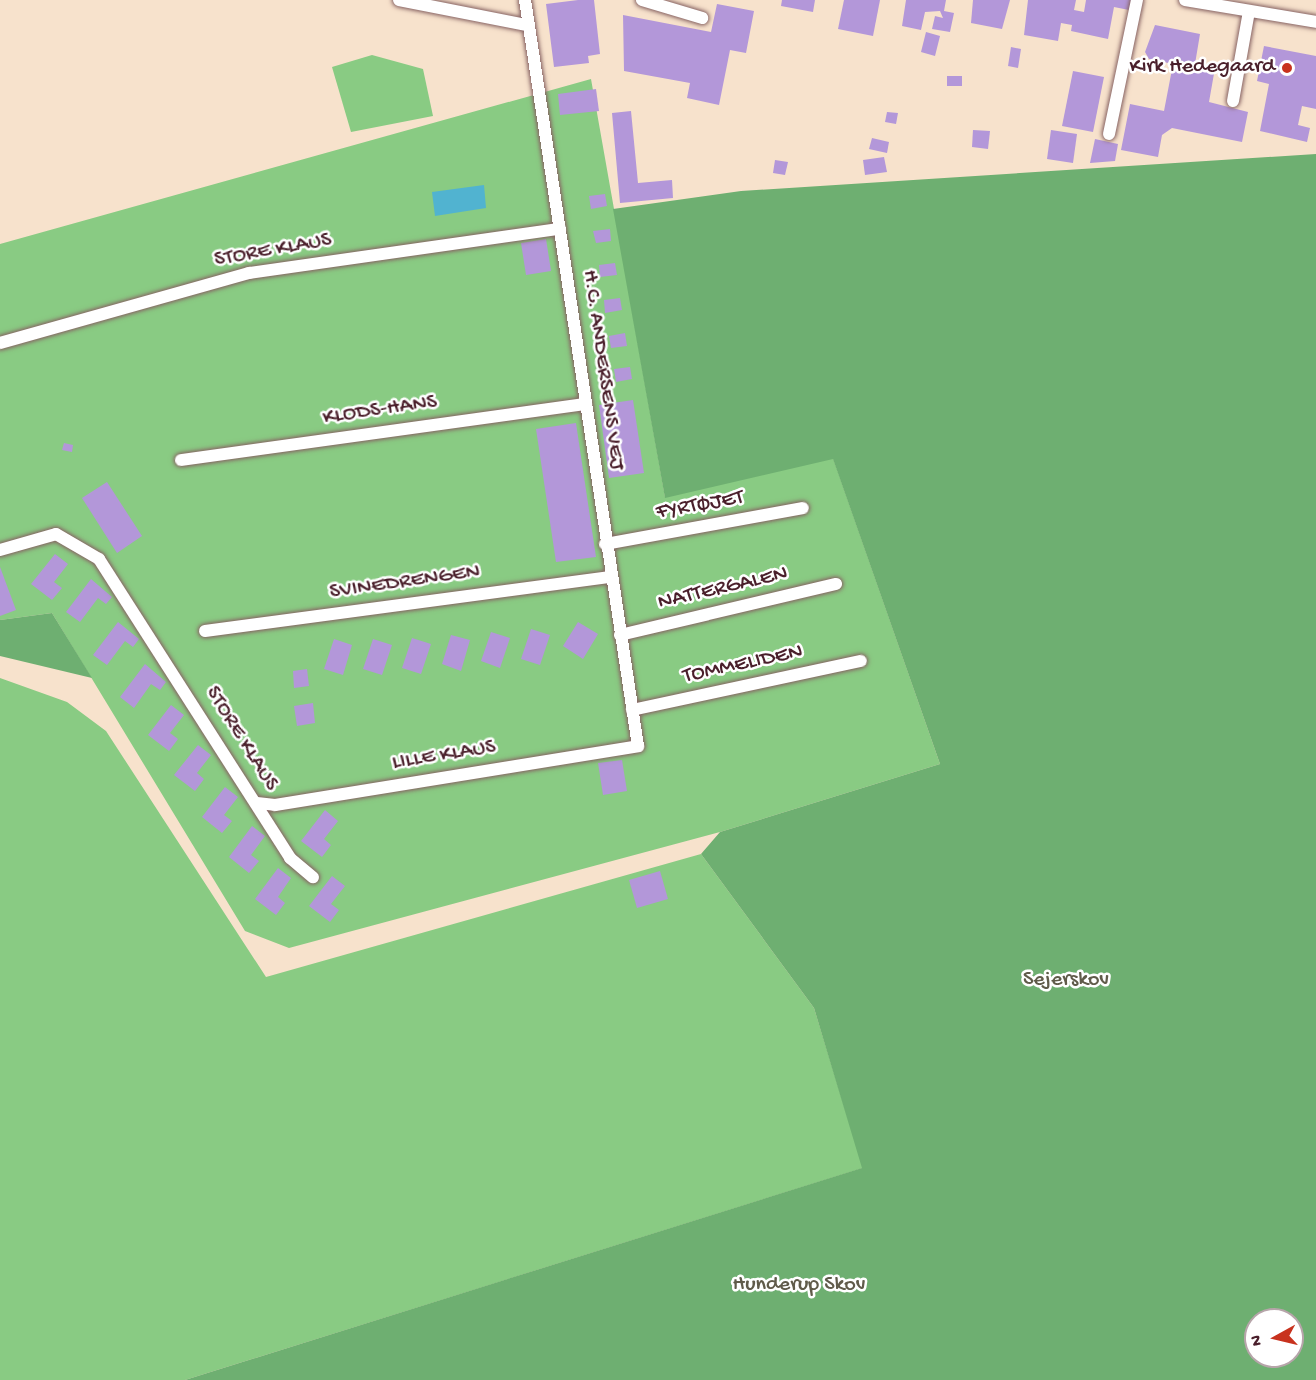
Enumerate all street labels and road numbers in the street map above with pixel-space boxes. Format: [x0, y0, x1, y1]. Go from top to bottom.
street label: STORE KLAUS [212, 228, 334, 274]
street label: H.C. ANDERSENS VEJ [575, 268, 629, 472]
street label: KLODS-HANS [321, 390, 439, 432]
street label: FYRTØJET [654, 485, 746, 527]
street label: SVINEDRENGEN [328, 559, 482, 607]
street label: NATTERGALEN [655, 561, 791, 617]
street label: TOMMELIDEN [681, 639, 805, 691]
street label: STORE KLAUS [198, 682, 284, 796]
street label: LILLE KLAUS [390, 735, 498, 777]

